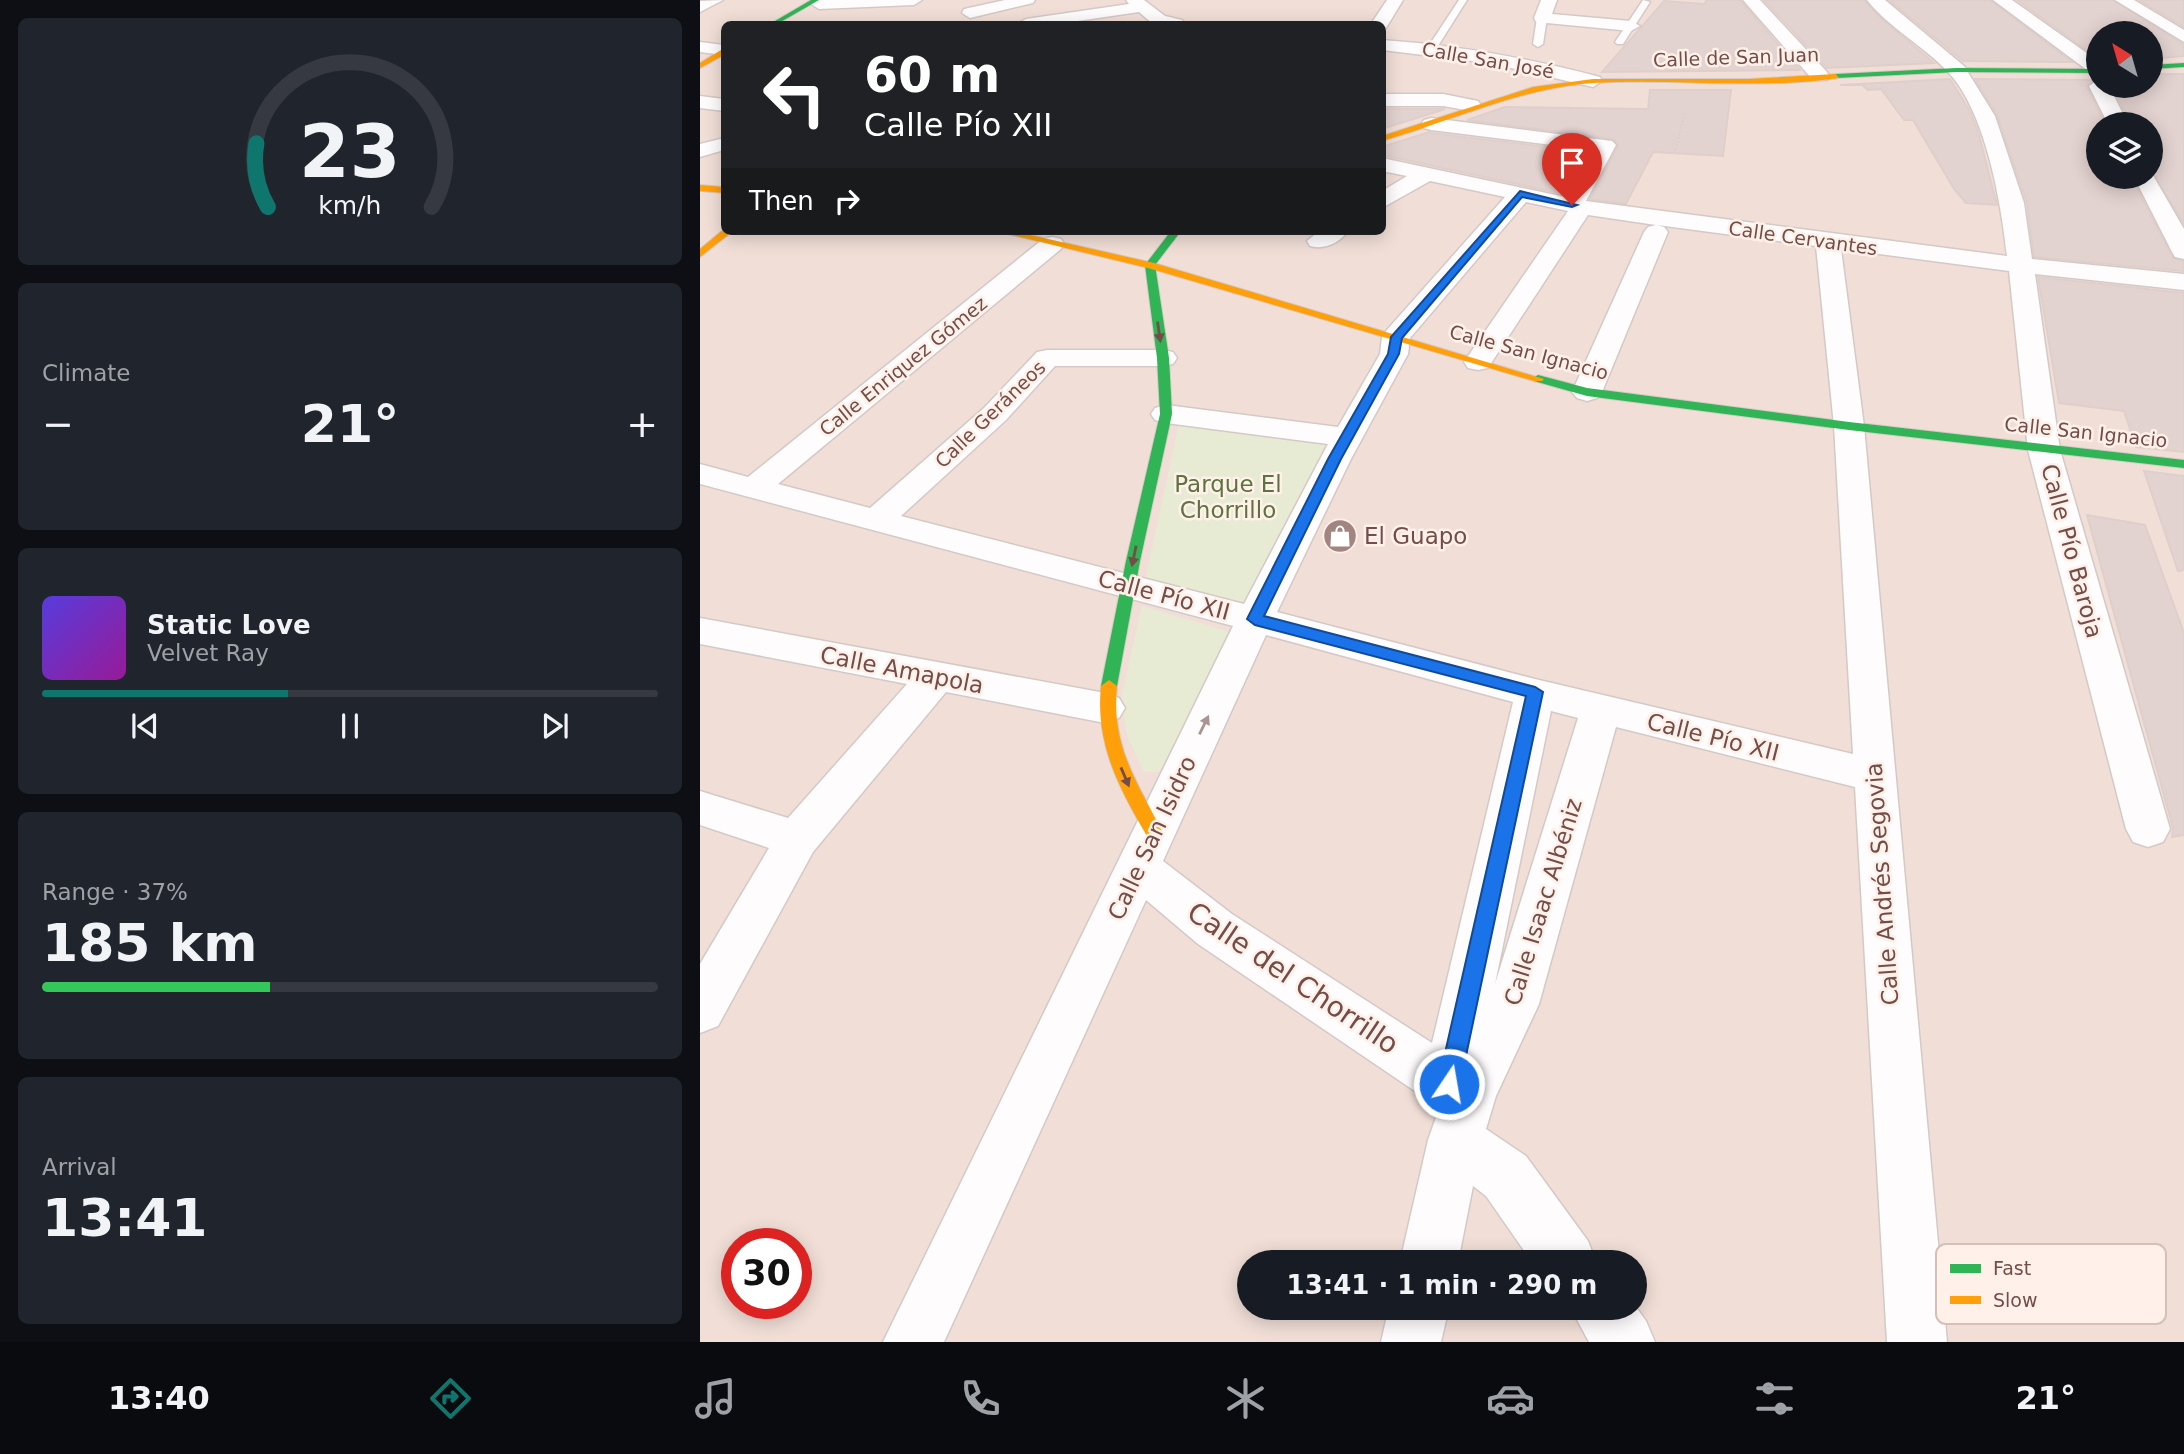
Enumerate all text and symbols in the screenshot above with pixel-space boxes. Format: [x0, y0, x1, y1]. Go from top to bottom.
north arrow [2086, 21, 2163, 98]
map controls [2086, 21, 2163, 189]
street label: Calle San José [1420, 38, 1556, 82]
street label: Calle de San Juan [1653, 43, 1819, 71]
text: 60 m [864, 47, 1000, 104]
icon: left [749, 49, 840, 140]
text: Calle Pío XII [864, 106, 1052, 144]
text: 23 [299, 110, 401, 195]
button: layers [2086, 112, 2163, 189]
pin [1542, 133, 1602, 205]
icon: arrive [1553, 144, 1591, 182]
icon: right [828, 182, 866, 220]
text: Then [749, 186, 814, 216]
text: km/h [318, 191, 382, 220]
street label: Calle Cervantes [1727, 217, 1879, 259]
street label: Calle Enriquez Gómez [815, 292, 991, 440]
street label: Calle San Ignacio [1447, 320, 1611, 384]
one-way arrow [1154, 321, 1165, 343]
street label: Calle Geráneos [930, 356, 1050, 472]
text: Climate [42, 360, 131, 386]
text: 21° [301, 394, 399, 454]
text: − [42, 402, 74, 446]
text: + [626, 402, 658, 446]
street label: Calle San Ignacio [2003, 413, 2169, 451]
street label: Calle Pío Baroja [2036, 461, 2108, 641]
park label: Parque El Chorrillo [1174, 471, 1282, 523]
shop icon: El Guapo [1321, 517, 1359, 555]
place label: El Guapo [1364, 523, 1467, 549]
one-way arrow [1129, 545, 1140, 567]
street label: Calle Pío XII [1095, 565, 1233, 625]
text: Static Love [147, 610, 311, 640]
text: Velvet Ray [147, 640, 269, 666]
street label: Calle Amapola [818, 641, 986, 699]
icon: previous [126, 707, 164, 745]
icon: pause [331, 707, 369, 745]
icon: next [536, 707, 574, 745]
street label: Calle Pío XII [1644, 708, 1782, 766]
one-way arrow [1198, 715, 1210, 735]
street label: Calle San Isidro [1103, 752, 1201, 924]
street label: Calle Andrés Segovia [1861, 762, 1903, 1006]
one-way arrow [1119, 767, 1131, 787]
street label: Calle Isaac Albéniz [1499, 795, 1587, 1009]
text: Range · 37% [42, 879, 188, 905]
street label: Calle del Chorrillo [1181, 895, 1405, 1061]
text: 185 km [42, 913, 257, 973]
position arrow [1412, 1047, 1486, 1121]
text: Arrival [42, 1154, 117, 1180]
text: 13:41 [42, 1188, 208, 1248]
speed limit sign: 30 [721, 1228, 812, 1319]
legend [1936, 1244, 2166, 1324]
text: Fast [1993, 1257, 2031, 1279]
text: 13:41 · 1 min · 290 m [1287, 1270, 1597, 1300]
text: Slow [1993, 1289, 2038, 1311]
icon: directions [426, 1374, 475, 1423]
icon: music [691, 1374, 740, 1423]
icon: phone [956, 1374, 1005, 1423]
icon: climate [1221, 1374, 1270, 1423]
icon: car [1486, 1374, 1535, 1423]
icon: filters [1750, 1374, 1799, 1423]
text: 13:40 [108, 1379, 210, 1417]
text: 21° [2015, 1379, 2076, 1417]

